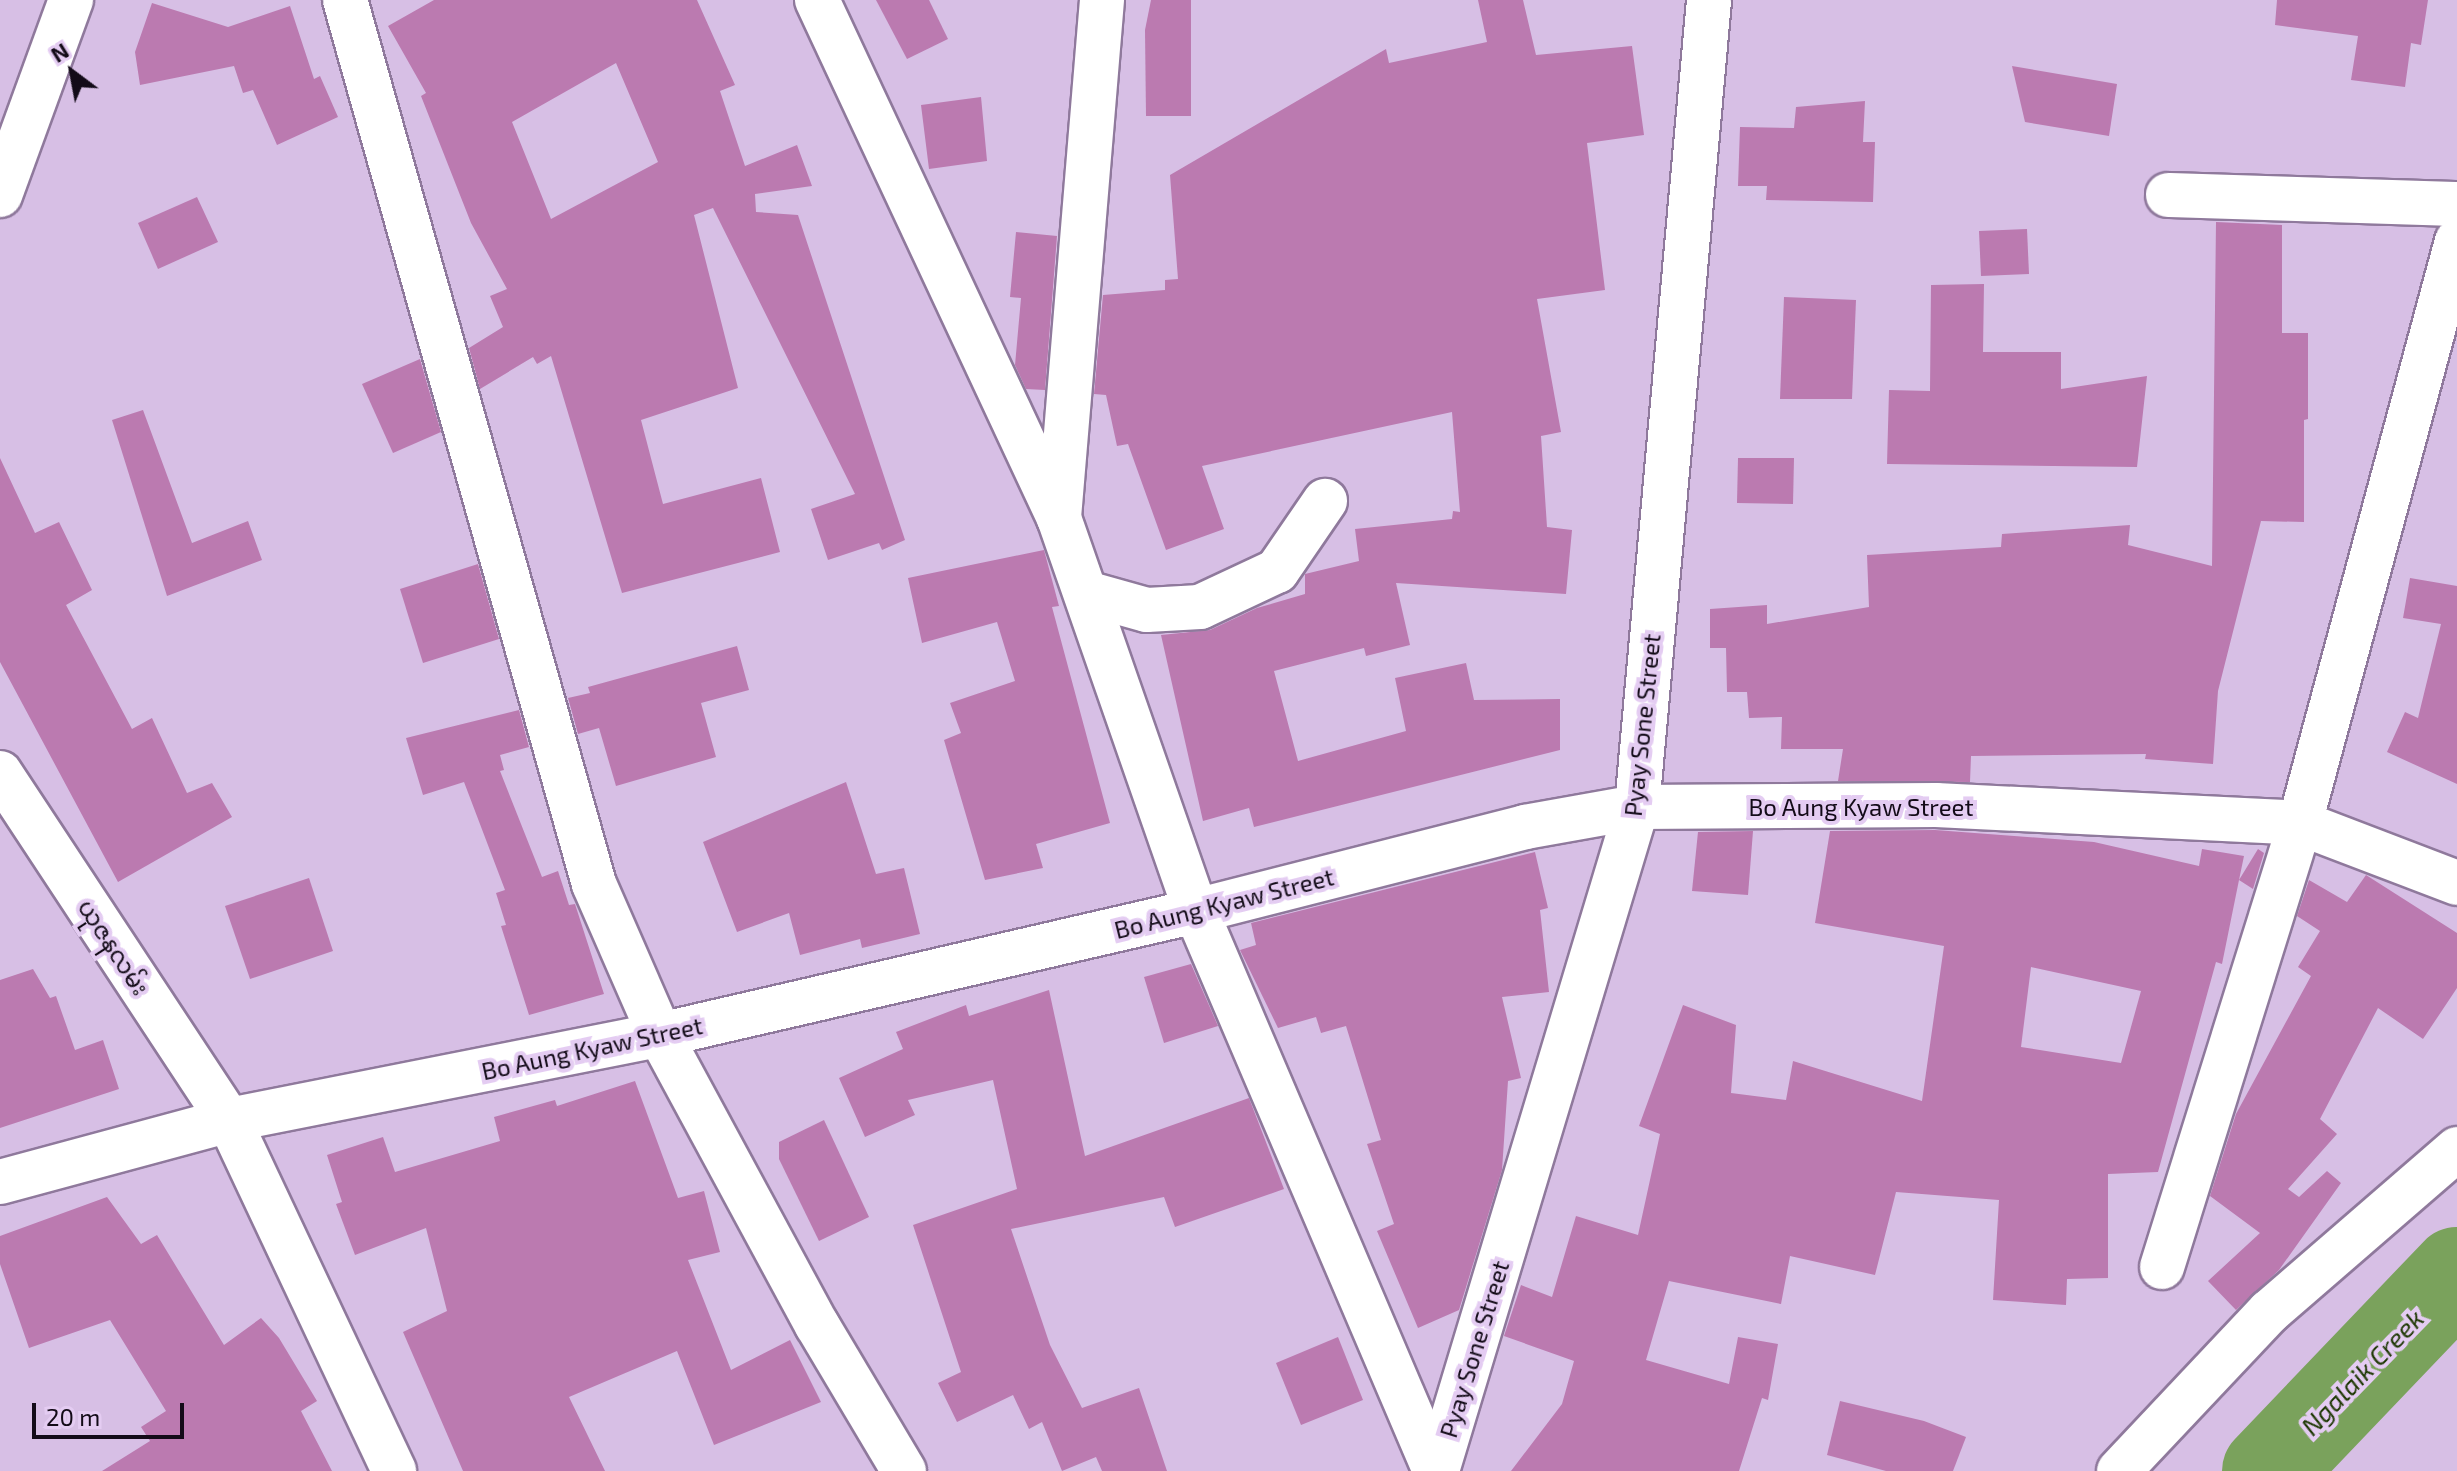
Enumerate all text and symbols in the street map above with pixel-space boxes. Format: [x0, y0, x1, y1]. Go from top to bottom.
north arrow [32, 32, 112, 112]
text: N [46, 36, 73, 67]
street label: Pyay Sone Street [1618, 632, 1666, 818]
street label: Bo Aung Kyaw Street [1748, 793, 1974, 821]
street label: Bo Aung Kyaw Street [1111, 862, 1337, 944]
street label: ယုဇနလမ်း [72, 894, 156, 1000]
street label: Bo Aung Kyaw Street [478, 1010, 706, 1086]
street label: Pyay Sone Street [1433, 1257, 1515, 1441]
water label: Ngalaik Creek [2294, 1303, 2430, 1441]
scale bar [36, 1387, 188, 1437]
text: 20 m [46, 1402, 100, 1431]

